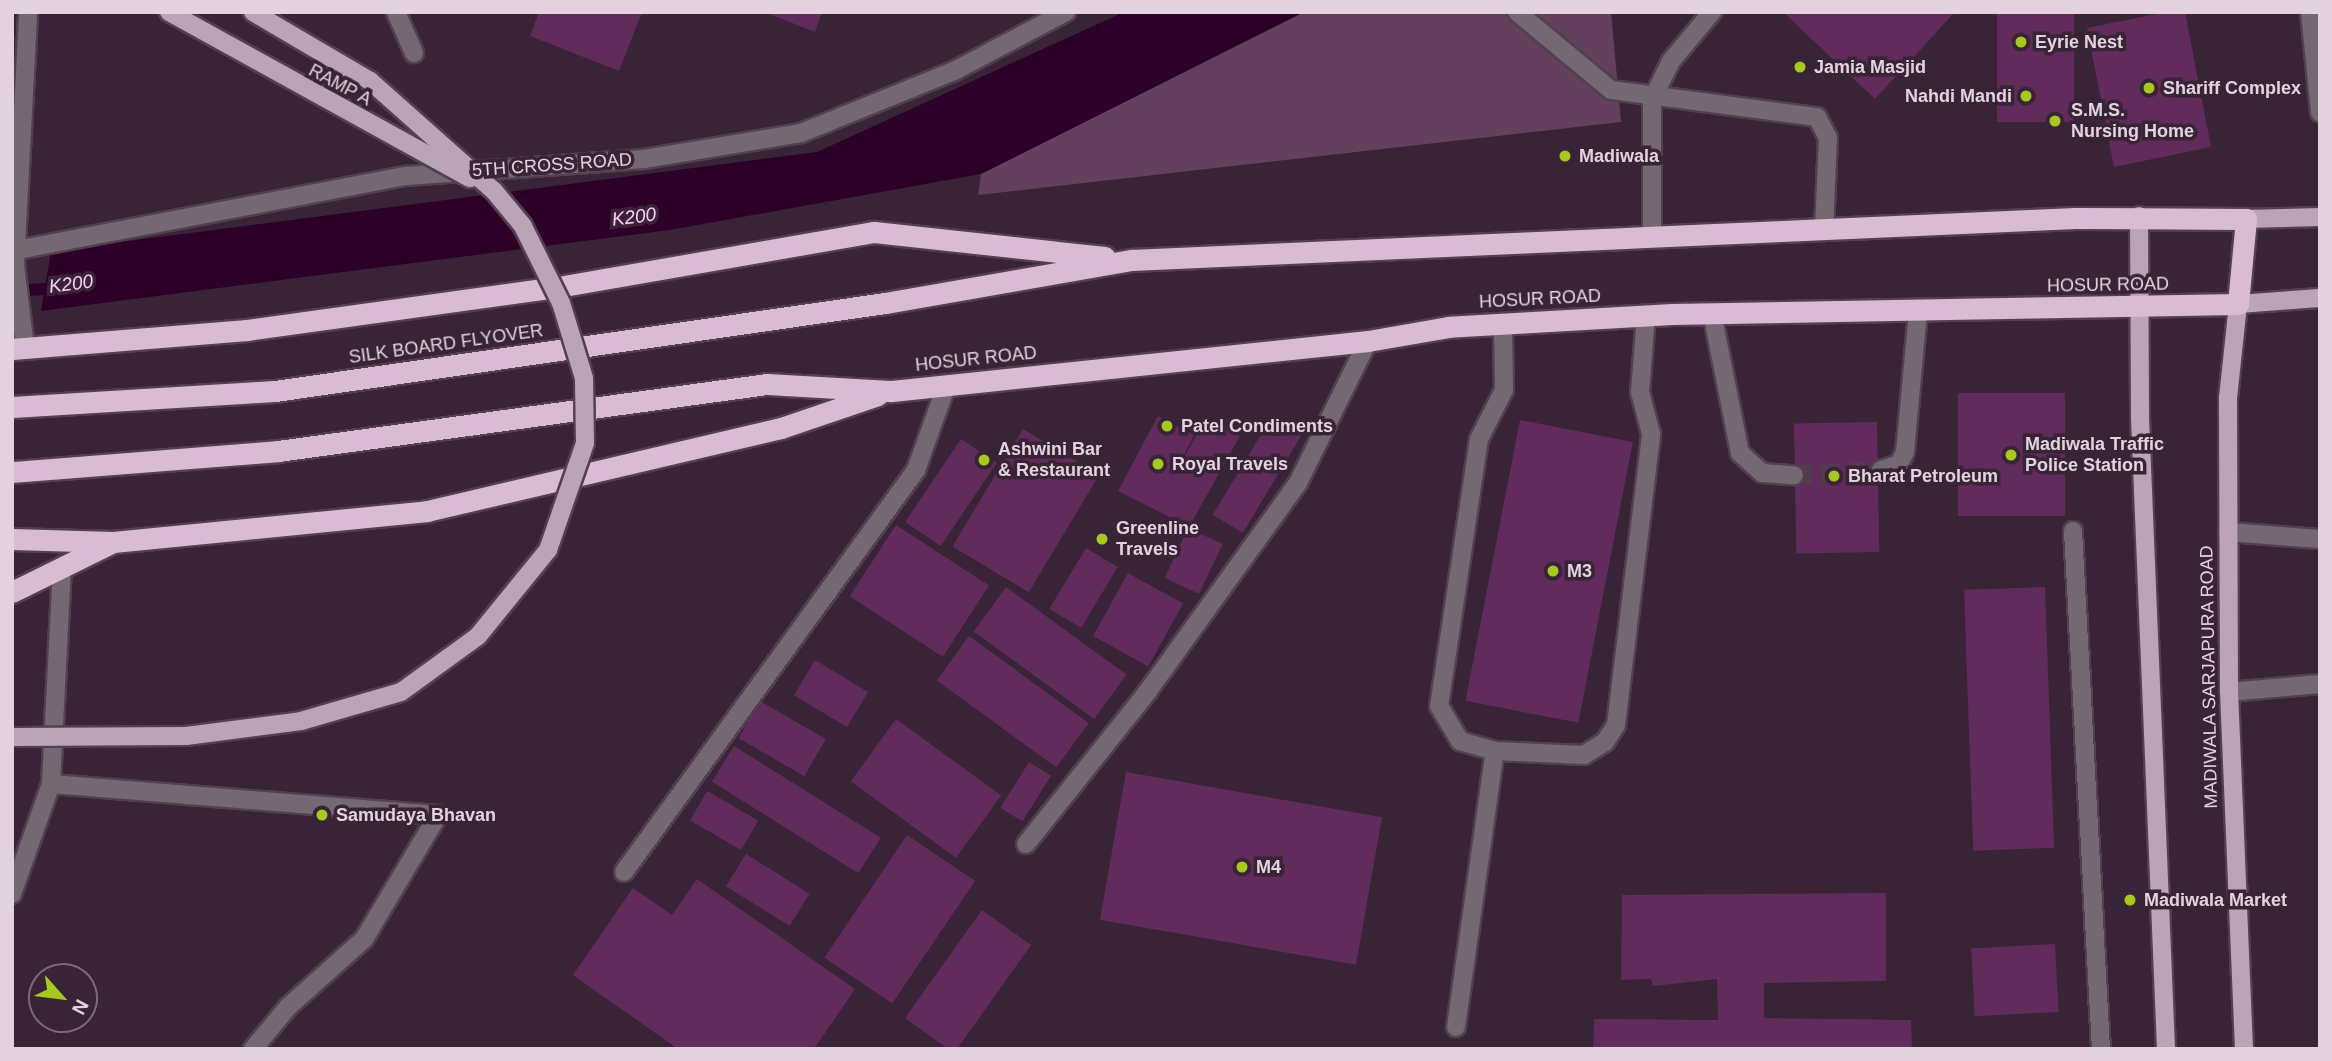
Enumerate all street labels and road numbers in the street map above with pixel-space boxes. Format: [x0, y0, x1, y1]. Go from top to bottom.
street label: RAMP A [304, 59, 376, 111]
street label: 5TH CROSS ROAD [471, 149, 633, 181]
street label: HOSUR ROAD [2047, 273, 2169, 297]
street label: HOSUR ROAD [1479, 285, 1601, 313]
street label: SILK BOARD FLYOVER [348, 320, 544, 368]
street label: HOSUR ROAD [914, 342, 1038, 376]
street label: MADIWALA SARJAPURA ROAD [2196, 544, 2222, 810]

